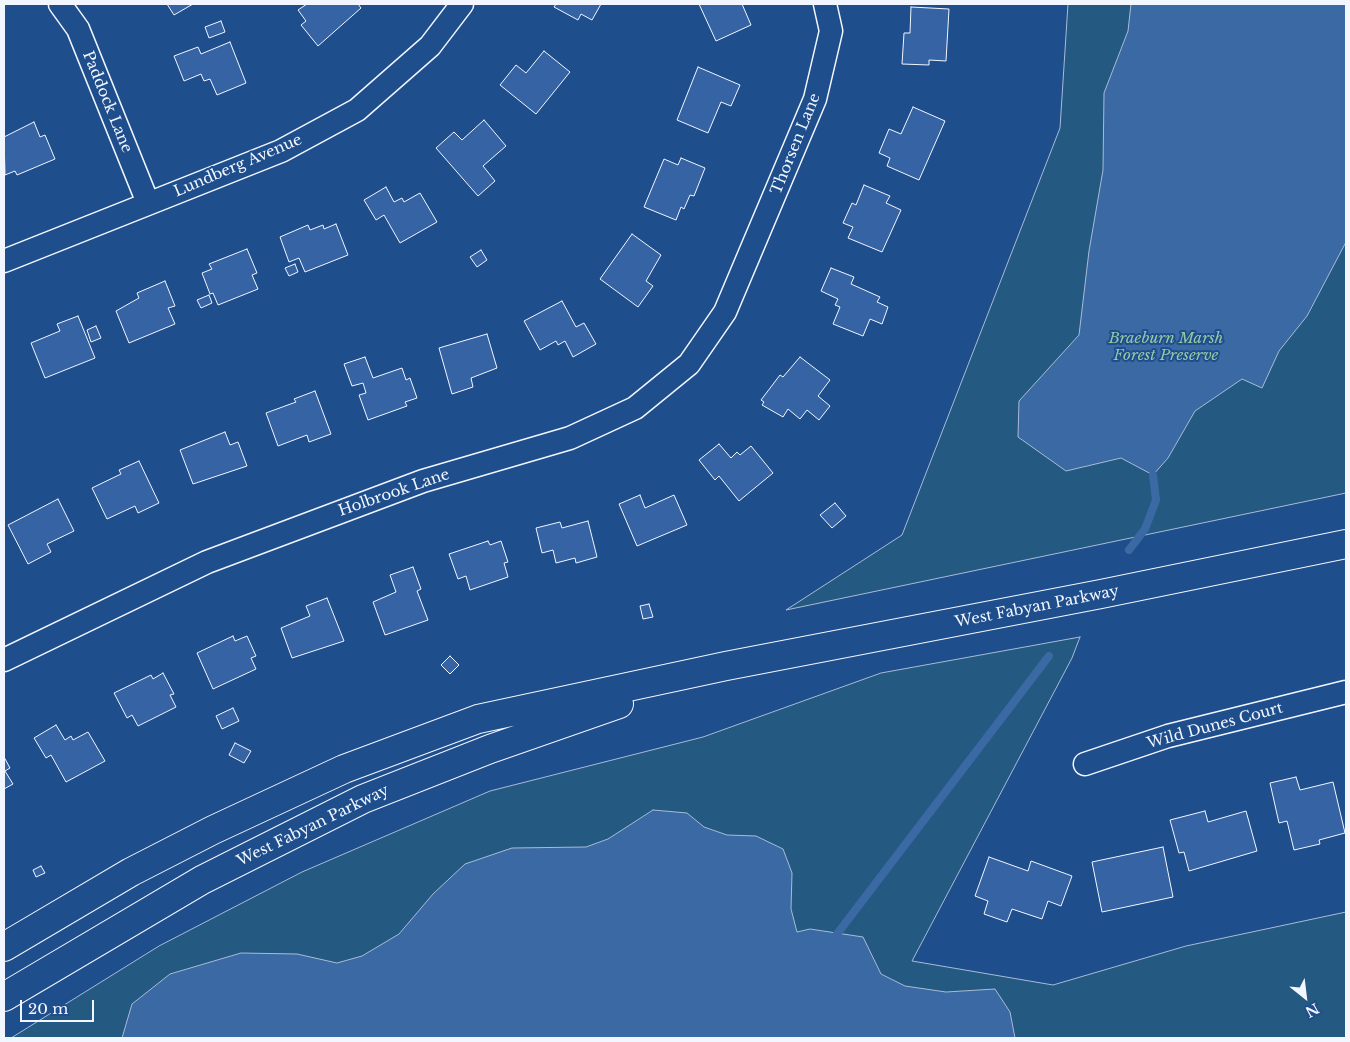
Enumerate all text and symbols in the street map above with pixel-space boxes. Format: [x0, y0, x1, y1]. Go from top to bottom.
street label: Paddock Lane [78, 48, 136, 156]
street label: Thorsen Lane [768, 91, 824, 197]
street label: Lundberg Avenue [171, 131, 305, 201]
park label: Braeburn Marsh Forest Preserve [1109, 330, 1223, 365]
street label: Holbrook Lane [336, 466, 452, 520]
street label: West Fabyan Parkway [953, 582, 1121, 632]
street label: Wild Dunes Court [1145, 699, 1285, 753]
street label: West Fabyan Parkway [234, 781, 392, 871]
north arrow [1280, 972, 1330, 1022]
scale bar [22, 990, 96, 1022]
text: 20 m [28, 999, 68, 1018]
text: N [1302, 999, 1322, 1021]

